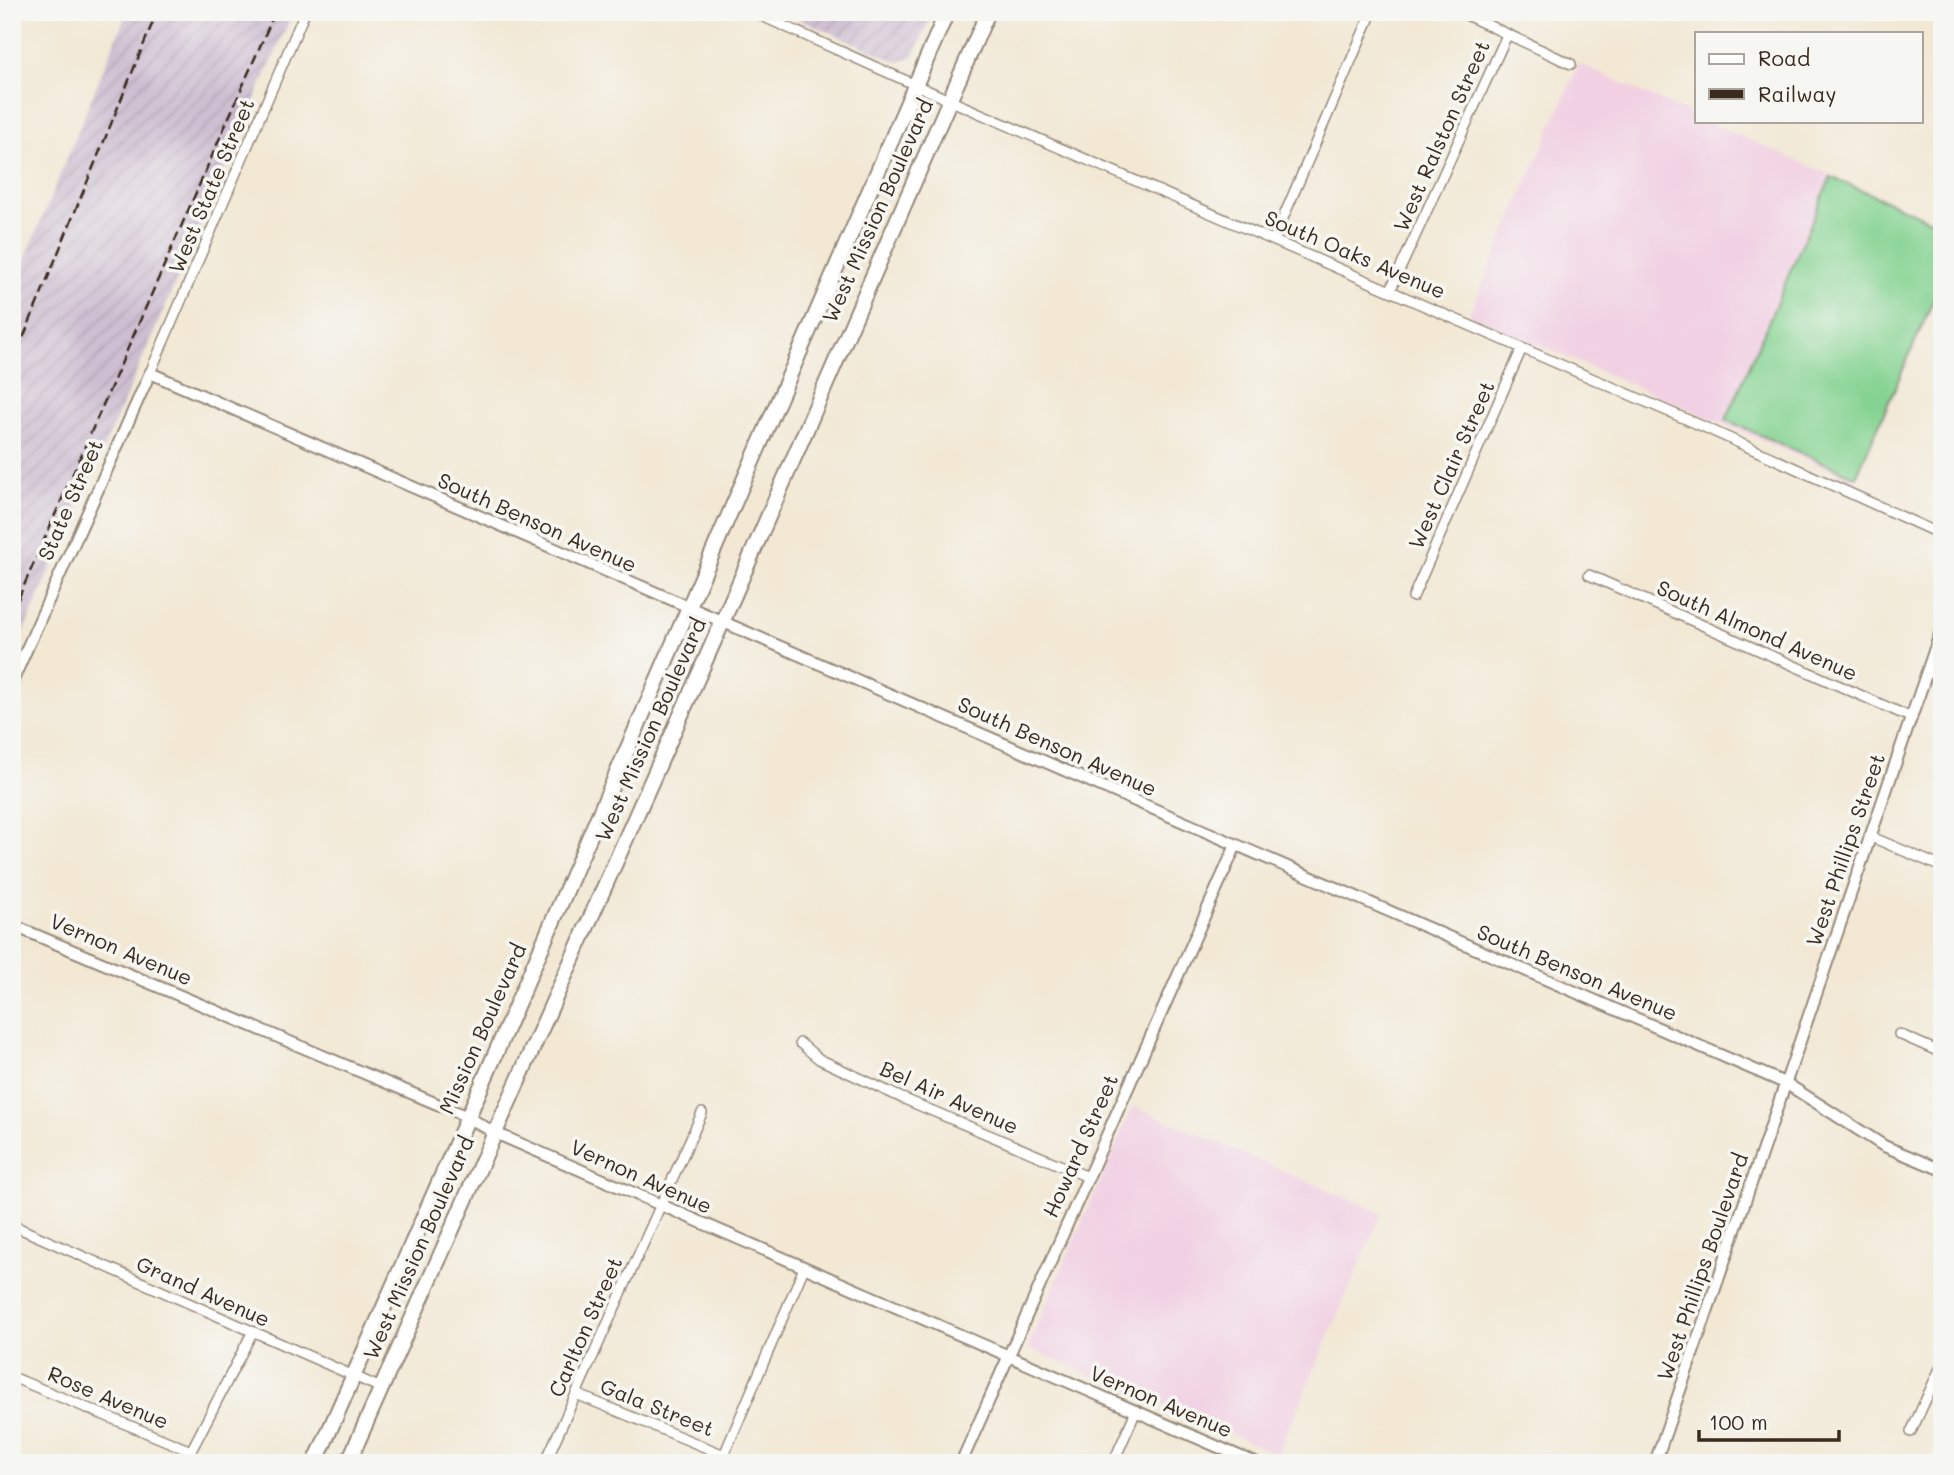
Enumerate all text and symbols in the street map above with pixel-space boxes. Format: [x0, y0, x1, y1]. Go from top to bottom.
legend [1695, 32, 1923, 122]
street label: West Ralston Street [1386, 36, 1495, 235]
text: Road [1758, 44, 1810, 71]
text: Railway [1758, 80, 1837, 107]
street label: West State Street [162, 94, 260, 277]
street label: West Mission Boulevard [815, 94, 938, 326]
street label: South Oaks Avenue [1261, 203, 1450, 304]
street label: West Clair Street [1401, 376, 1500, 553]
street label: State Street [31, 435, 108, 564]
street label: South Benson Avenue [434, 466, 641, 578]
street label: South Almond Avenue [1653, 573, 1862, 686]
street label: West Mission Boulevard [588, 613, 711, 845]
street label: South Benson Avenue [954, 690, 1161, 802]
street label: West Phillips Street [1799, 749, 1890, 950]
street label: Vernon Avenue [46, 906, 197, 991]
street label: South Benson Avenue [1473, 917, 1682, 1026]
street label: Mission Boulevard [432, 939, 531, 1118]
street label: Bel Air Avenue [876, 1054, 1023, 1139]
street label: Howard Street [1036, 1069, 1123, 1221]
street label: West Mission Boulevard [356, 1131, 479, 1363]
street label: Vernon Avenue [567, 1132, 717, 1219]
street label: West Phillips Boulevard [1650, 1149, 1753, 1384]
street label: Grand Avenue [133, 1249, 275, 1332]
street label: Carlton Street [542, 1252, 628, 1401]
street label: Vernon Avenue [1086, 1358, 1237, 1443]
street label: Rose Avenue [44, 1359, 173, 1434]
street label: Gala Street [597, 1372, 719, 1442]
scale bar [1699, 1398, 1839, 1442]
text: 100 m [1709, 1408, 1768, 1435]

